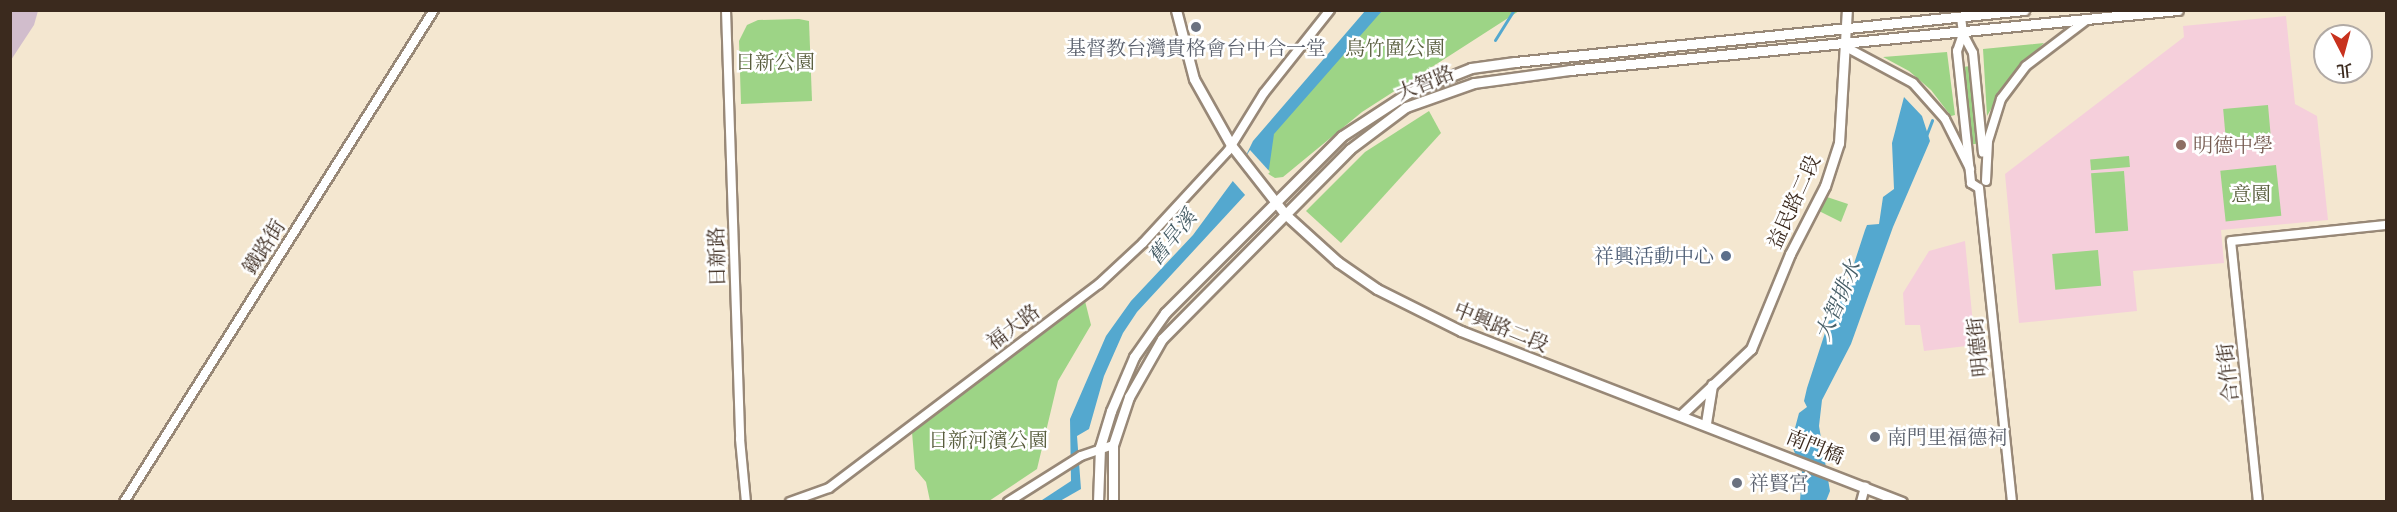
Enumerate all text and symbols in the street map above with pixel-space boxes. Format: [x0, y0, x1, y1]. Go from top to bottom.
marker: 基督教台灣貴格會台中合一堂 [1189, 20, 1203, 34]
north arrow [2313, 24, 2373, 84]
place label: 基督教台灣貴格會台中合一堂 [1066, 36, 1326, 60]
park label: 鳥竹圍公園 [1345, 36, 1445, 60]
park label: 日新公園 [735, 50, 815, 74]
text: 北 [2336, 58, 2354, 82]
street label: 大智路 [1393, 61, 1457, 105]
place label: 明德中學 [2193, 133, 2273, 157]
marker: 明德中學 [2174, 138, 2188, 152]
street label: 益民路二段 [1763, 151, 1825, 253]
park label: 意園 [2231, 182, 2271, 206]
water label: 舊旱溪 [1143, 206, 1203, 270]
street label: 鐵路街 [238, 215, 290, 279]
street label: 日新路 [704, 227, 730, 287]
place label: 祥興活動中心 [1594, 244, 1714, 268]
marker: 祥興活動中心 [1719, 249, 1733, 263]
water label: 大智排水 [1811, 257, 1867, 345]
street label: 中興路二段 [1450, 297, 1552, 357]
street label: 福大路 [982, 299, 1044, 355]
street label: 明德街 [1963, 316, 1993, 378]
street label: 合作街 [2213, 342, 2243, 404]
street label: 南門橋 [1783, 425, 1847, 469]
place label: 南門里福德祠 [1887, 425, 2007, 449]
park label: 日新河濱公園 [928, 428, 1048, 452]
marker: 南門里福德祠 [1868, 430, 1882, 444]
place label: 祥賢宮 [1749, 471, 1809, 495]
marker: 祥賢宮 [1730, 476, 1744, 490]

